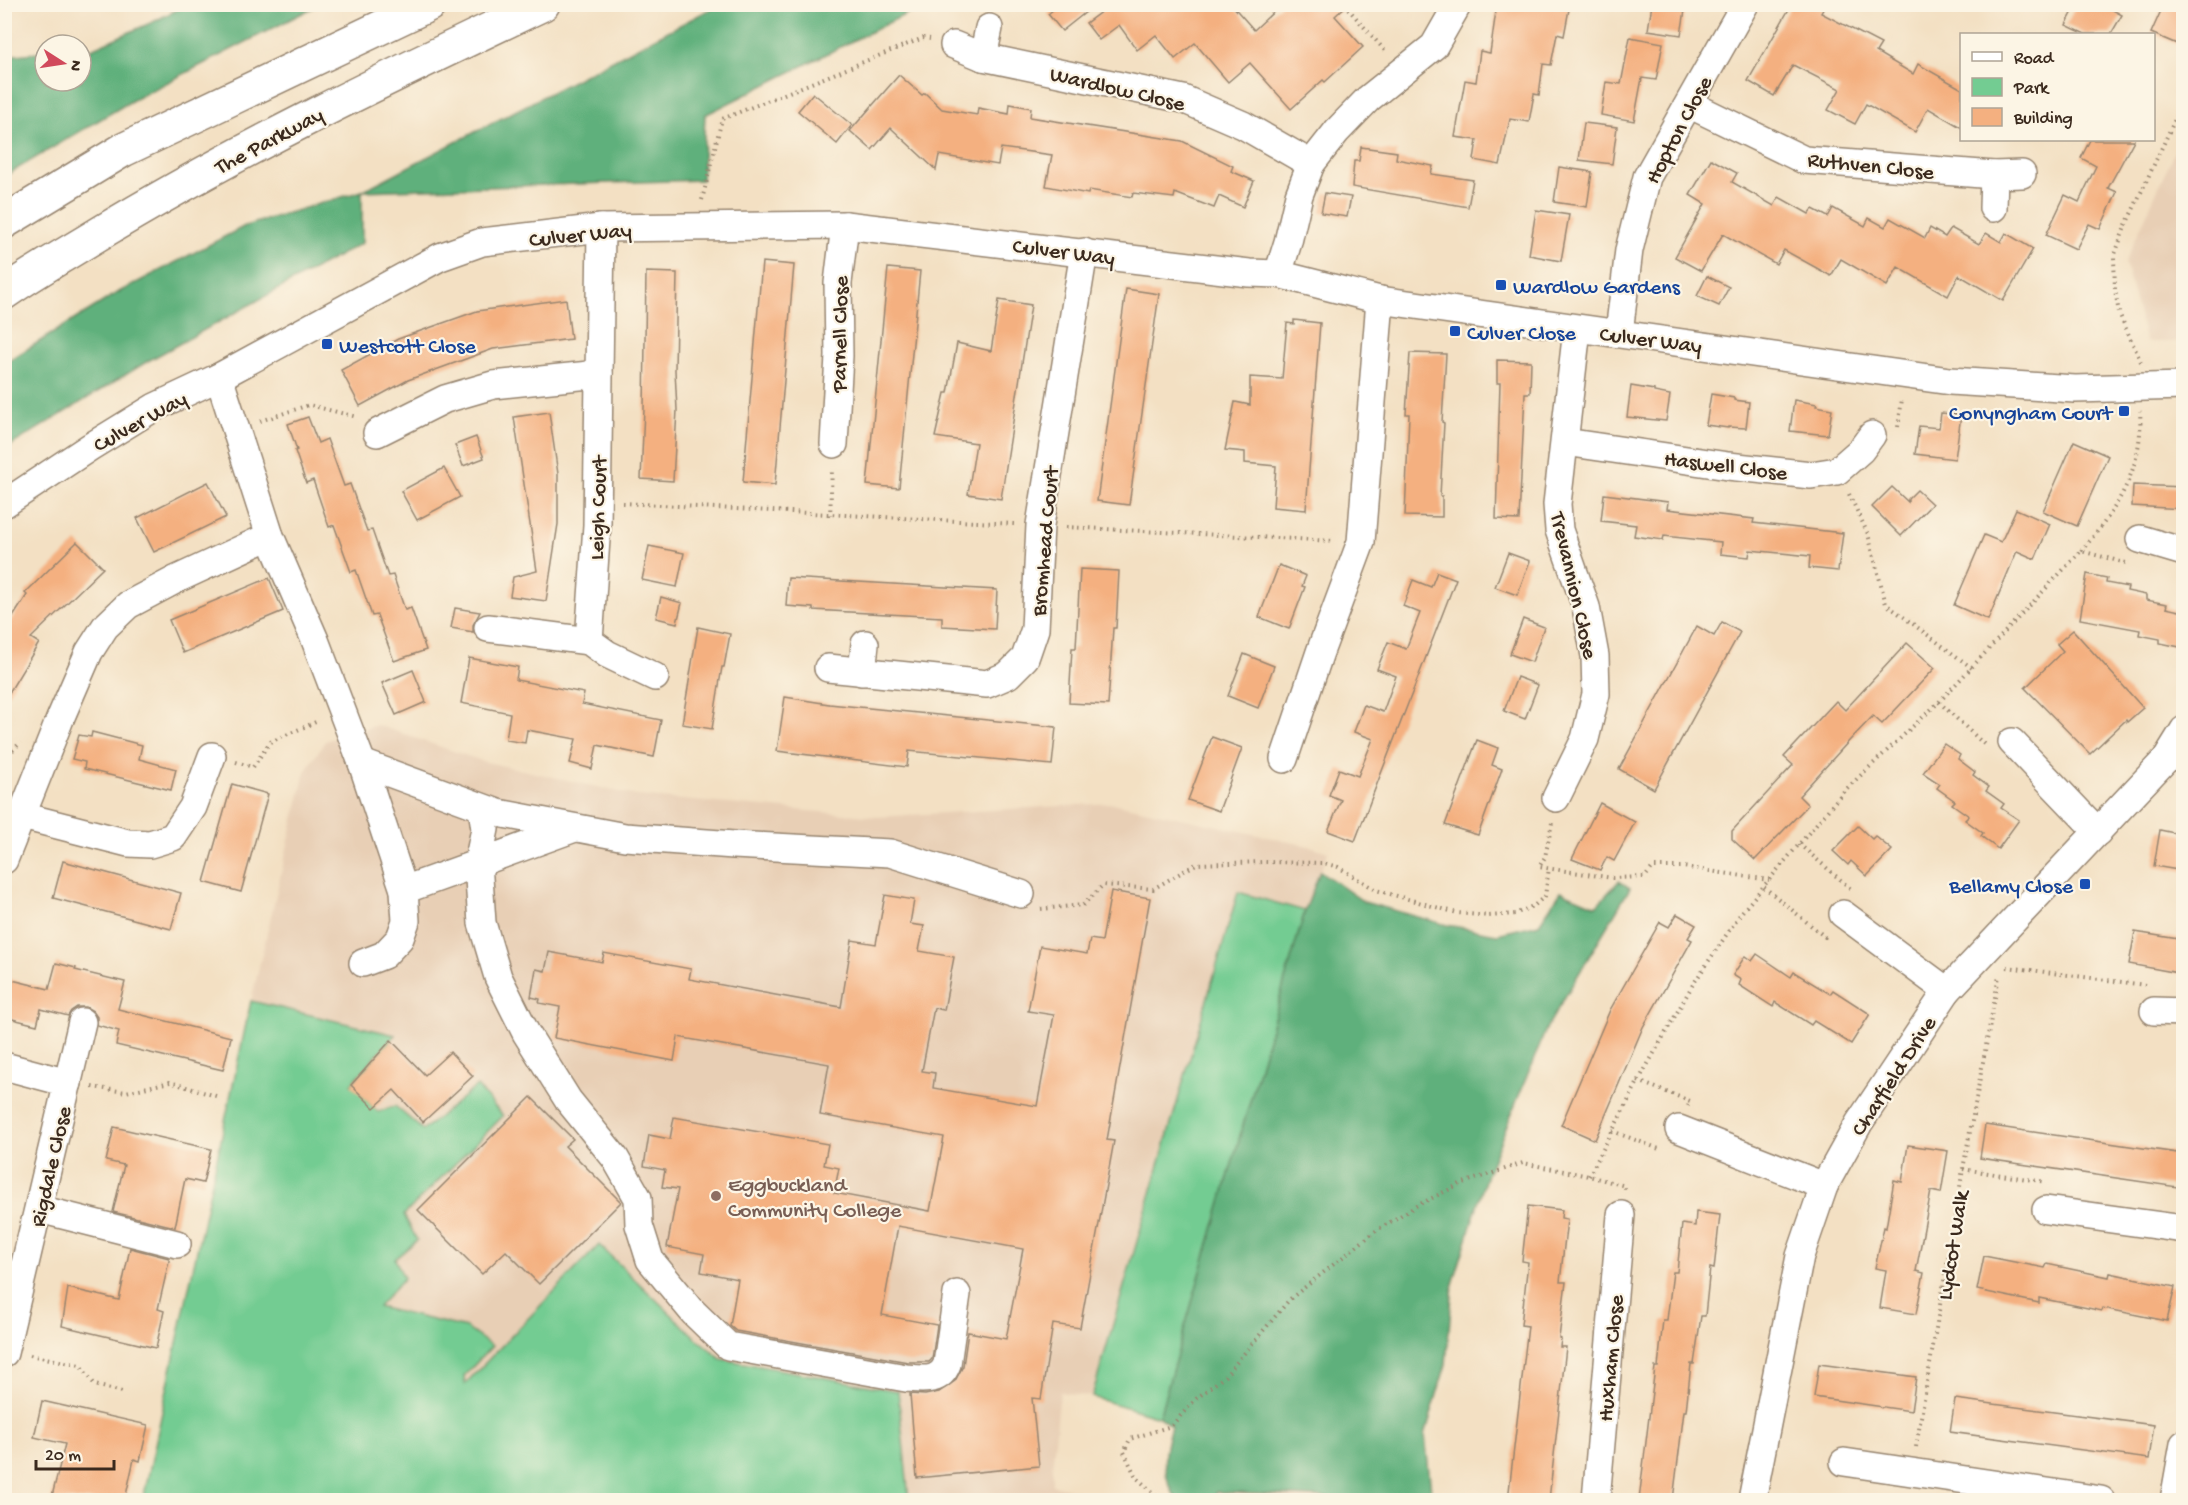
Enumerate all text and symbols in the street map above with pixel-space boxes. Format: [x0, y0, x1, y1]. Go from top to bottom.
north arrow [33, 33, 93, 93]
legend [1960, 33, 2155, 141]
text: Road [2014, 49, 2055, 70]
text: N [64, 58, 85, 73]
street label: Wardlow Close [1047, 63, 1188, 119]
street label: Hopton Close [1641, 72, 1720, 189]
text: Park [2013, 79, 2050, 100]
street label: The Parkway [210, 103, 329, 183]
text: Building [2013, 109, 2073, 130]
street label: Ruthven Close [1806, 148, 1936, 188]
street label: Culver Way [528, 219, 633, 255]
street label: Culver Way [1011, 235, 1116, 273]
street label: Parnell Close [828, 275, 856, 394]
place label: Wardlow Gardens [1513, 276, 1681, 302]
marker: Wardlow Gardens [1494, 278, 1508, 292]
place label: Culver Close [1467, 322, 1576, 348]
street label: Culver Way [1598, 323, 1703, 361]
marker: Culver Close [1448, 324, 1462, 338]
place label: Westcott Close [339, 335, 476, 361]
marker: Westcott Close [320, 337, 334, 351]
street label: Culver Way [90, 387, 192, 460]
place label: Conyngham Court [1949, 402, 2114, 428]
marker: Conyngham Court [2117, 404, 2131, 418]
street label: Haswell Close [1662, 448, 1789, 488]
street label: Leigh Court [585, 454, 615, 561]
street label: Bromhead Court [1027, 463, 1067, 618]
street label: Trevannion Close [1542, 508, 1602, 662]
place label: Bellamy Close [1948, 875, 2074, 901]
marker: Bellamy Close [2078, 877, 2092, 891]
street label: Charfield Drive [1847, 1012, 1944, 1142]
street label: Rigdale Close [26, 1103, 80, 1230]
place label: Eggbuckland Community College [728, 1174, 902, 1225]
street label: Lydcot Walk [1933, 1187, 1977, 1302]
marker: Eggbuckland Community College [709, 1189, 723, 1203]
street label: Huxham Close [1595, 1293, 1632, 1423]
scale bar [36, 1433, 114, 1471]
text: 20 m [45, 1446, 81, 1467]

